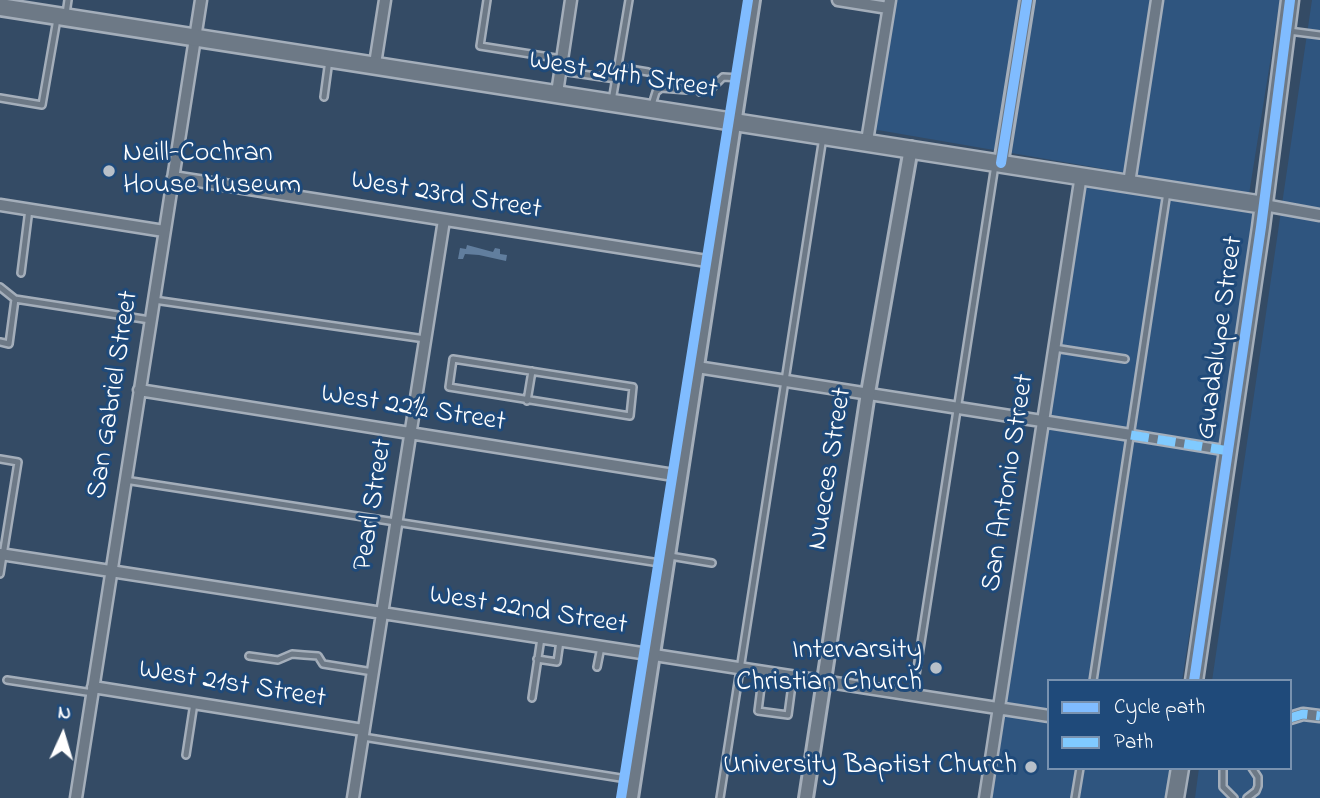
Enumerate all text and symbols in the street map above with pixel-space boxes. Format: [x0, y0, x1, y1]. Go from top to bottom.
street label: West 24th Street [526, 45, 720, 109]
place label: Neill-Cochran House Museum [123, 138, 301, 204]
marker: Neill-Cochran House Museum [101, 163, 117, 179]
street label: West 23rd Street [348, 165, 544, 229]
street label: Guadalupe Street [1191, 234, 1253, 442]
street label: San Gabriel Street [82, 289, 148, 501]
street label: San Antonio Street [976, 372, 1044, 594]
street label: West 22½ Street [318, 379, 508, 441]
street label: Nueces Street [803, 385, 861, 553]
street label: Pearl Street [348, 437, 402, 573]
street label: West 22nd Street [427, 580, 629, 644]
place label: Intervarsity Christian Church [736, 635, 922, 701]
street label: West 21st Street [136, 655, 328, 717]
marker: Intervarsity Christian Church [928, 660, 944, 676]
legend [1047, 679, 1292, 770]
text: Cycle path [1114, 693, 1205, 723]
north arrow [28, 700, 98, 770]
text: N [57, 700, 72, 727]
text: Path [1114, 728, 1153, 758]
place label: University Baptist Church [723, 750, 1017, 784]
marker: University Baptist Church [1023, 759, 1039, 775]

